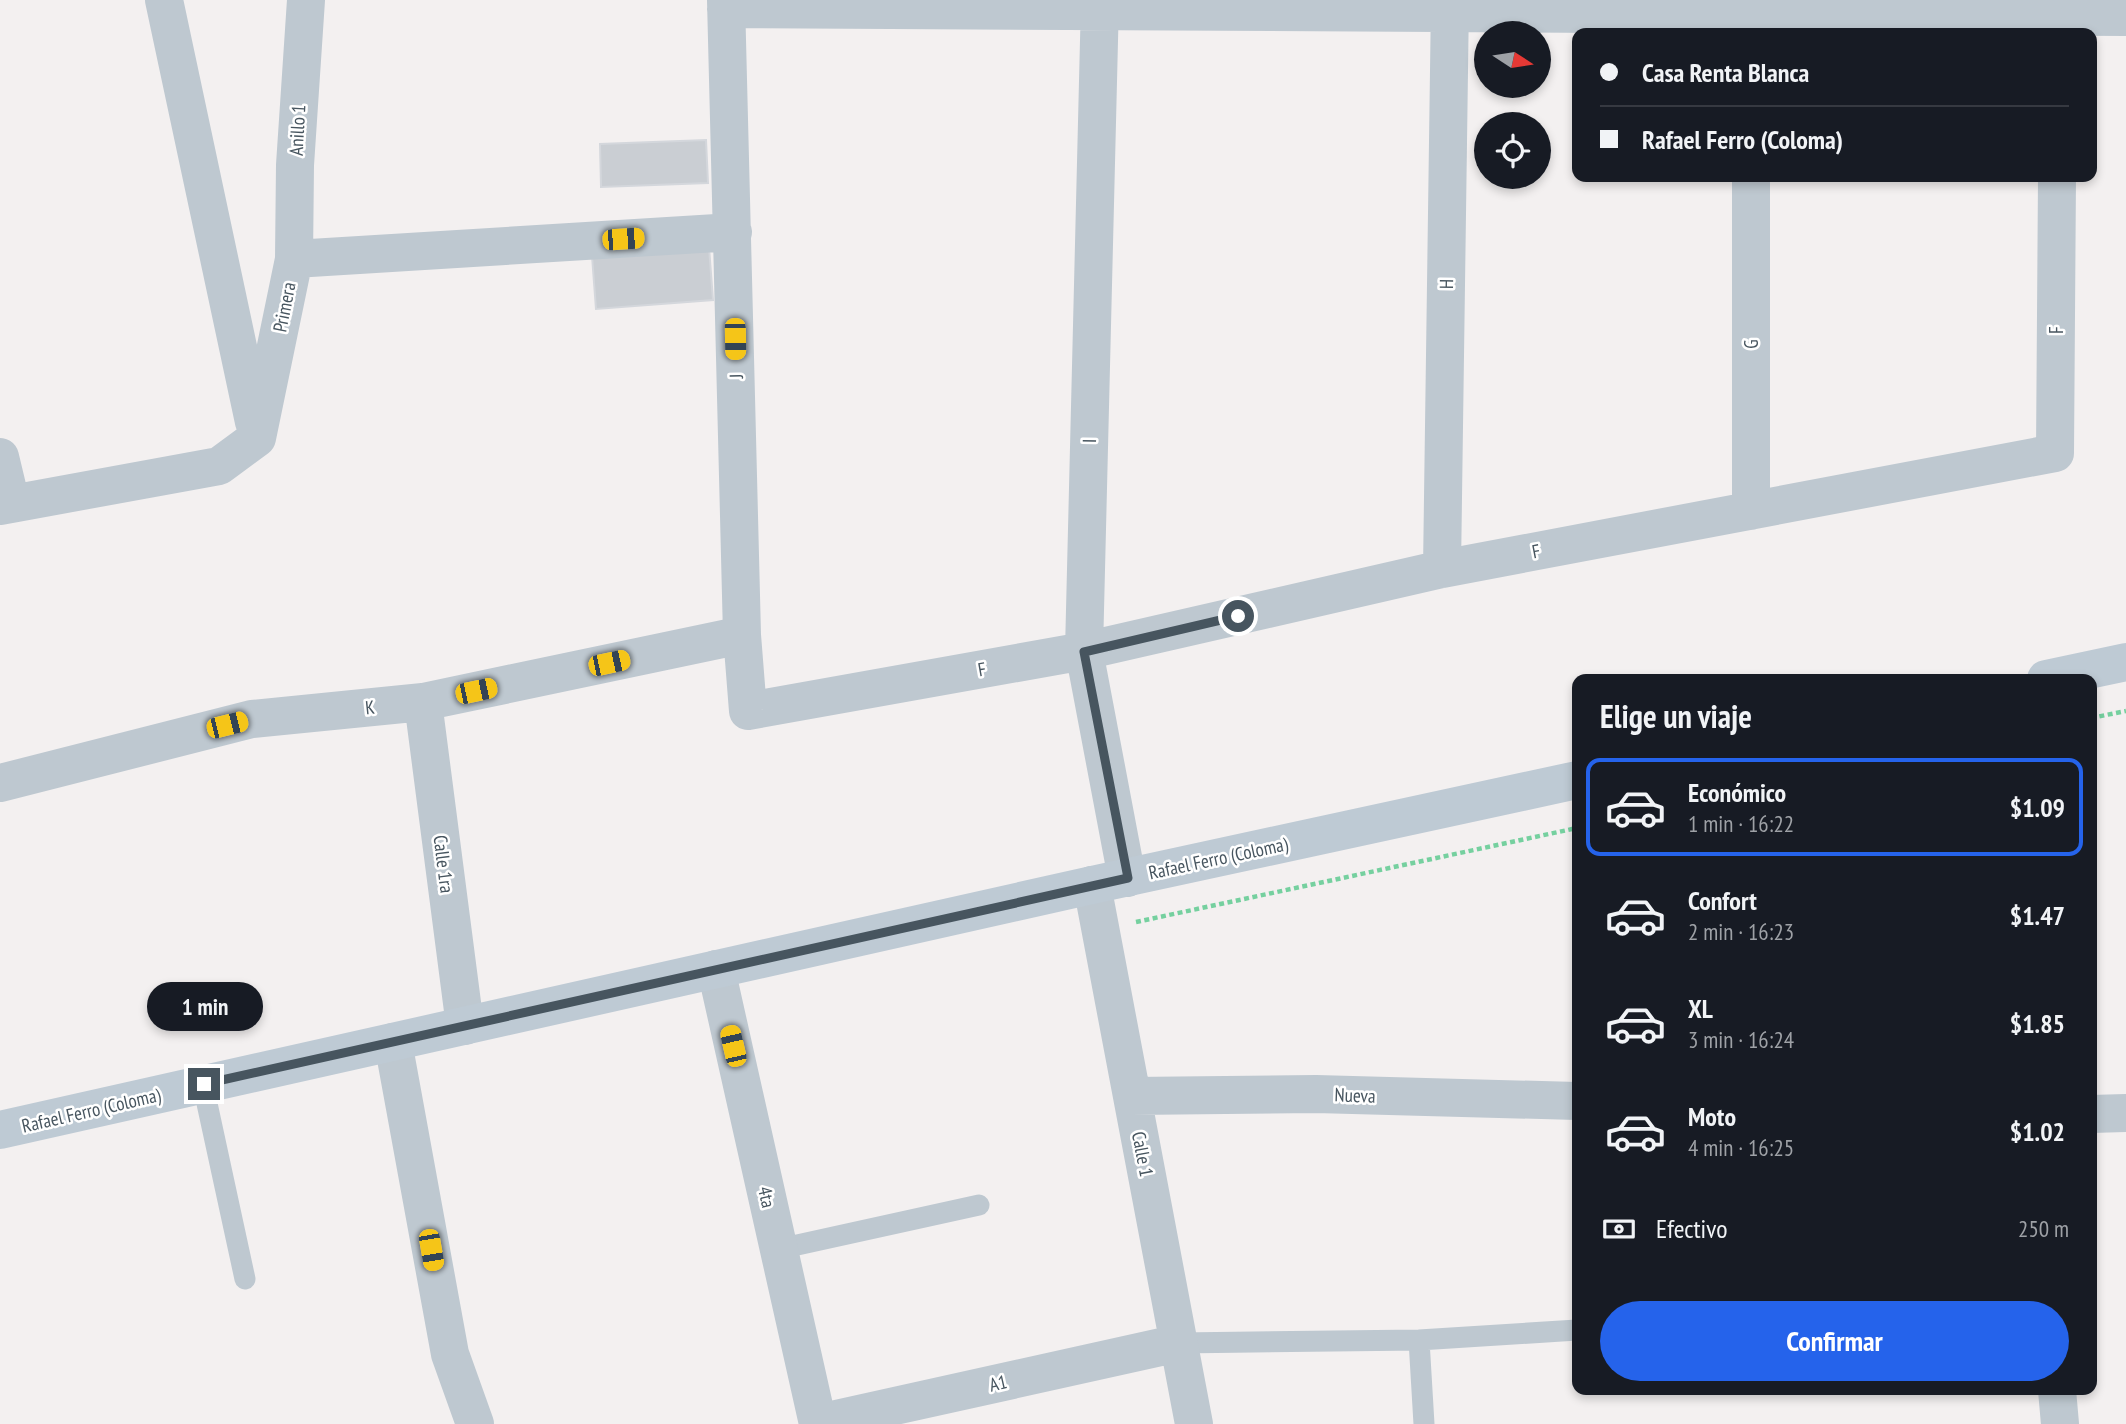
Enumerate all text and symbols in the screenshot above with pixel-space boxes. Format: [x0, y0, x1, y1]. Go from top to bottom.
north arrow [1474, 21, 1550, 98]
map controls [1474, 21, 1551, 189]
text: Casa Renta Blanca [1642, 56, 1809, 89]
street label: Anillo 1 [284, 104, 310, 156]
button: locate [1474, 112, 1551, 189]
text: Rafael Ferro (Coloma) [1642, 123, 1843, 156]
car [602, 227, 645, 251]
street label: H [1434, 279, 1458, 289]
street label: Primera [267, 280, 301, 334]
car [725, 318, 746, 360]
street label: F [2044, 326, 2068, 334]
street label: G [1739, 339, 1763, 349]
street label: J [724, 373, 748, 380]
street label: I [1077, 439, 1101, 443]
street label: F [1530, 538, 1542, 564]
route start [1222, 600, 1254, 632]
car [587, 648, 632, 678]
street label: F [976, 656, 988, 682]
car [454, 676, 499, 706]
street label: K [364, 695, 376, 719]
text: Elige un viaje [1600, 695, 1752, 737]
car [205, 710, 250, 740]
icon: car [1604, 776, 1667, 839]
text: Económico [1688, 776, 1786, 809]
text: $1.09 [2010, 791, 2065, 824]
text: 1 min · 16:22 [1688, 809, 1794, 838]
street label: Rafael Ferro (Coloma) [1146, 831, 1290, 884]
street label: Calle 1ra [429, 834, 459, 894]
icon: car [1604, 884, 1667, 947]
text: Confort [1688, 884, 1757, 917]
text: $1.47 [2010, 899, 2065, 932]
text: 2 min · 16:23 [1688, 917, 1794, 946]
callout: 1 min [146, 982, 262, 1032]
text: 1 min [182, 992, 228, 1021]
icon: car [1604, 992, 1667, 1055]
text: XL [1688, 992, 1713, 1025]
text: $1.85 [2010, 1007, 2065, 1040]
car [719, 1023, 748, 1069]
text: 3 min · 16:24 [1688, 1025, 1794, 1054]
route end [188, 1068, 220, 1100]
street label: Rafael Ferro (Coloma) [19, 1082, 163, 1138]
street label: Nueva [1334, 1082, 1376, 1108]
icon: car [1604, 1100, 1667, 1163]
text: Moto [1688, 1100, 1736, 1133]
text: $1.02 [2010, 1115, 2065, 1148]
street label: Calle 1 [1127, 1129, 1159, 1179]
text: 4 min · 16:25 [1688, 1133, 1794, 1162]
street label: 4ta [753, 1184, 781, 1210]
icon: cash [1600, 1210, 1638, 1248]
text: Efectivo [1656, 1212, 1728, 1245]
text: 250 m [2018, 1214, 2069, 1243]
car [418, 1227, 445, 1273]
button: Confirmar [1600, 1301, 2069, 1381]
street label: A1 [987, 1369, 1009, 1397]

